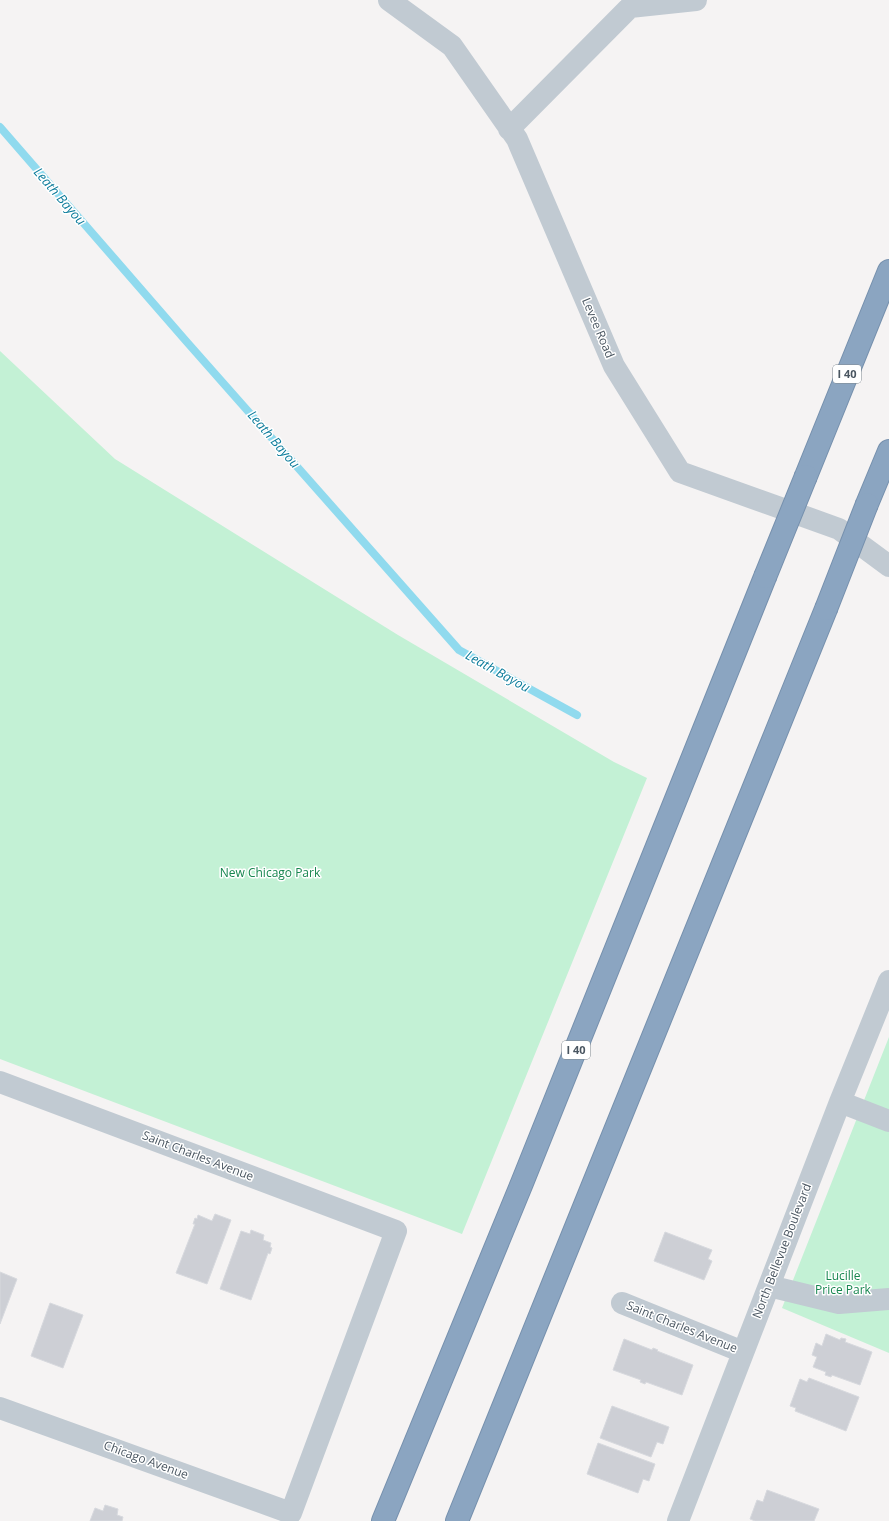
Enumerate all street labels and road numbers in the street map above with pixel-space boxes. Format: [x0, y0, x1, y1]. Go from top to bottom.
street label: Levee Road [578, 295, 619, 361]
road number: I 40 [833, 365, 861, 383]
road number: I 40 [562, 1041, 590, 1059]
street label: Saint Charles Avenue [140, 1126, 257, 1185]
street label: North Bellevue Boulevard [748, 1181, 815, 1321]
street label: Saint Charles Avenue [624, 1297, 740, 1357]
street label: Chicago Avenue [101, 1436, 191, 1483]

